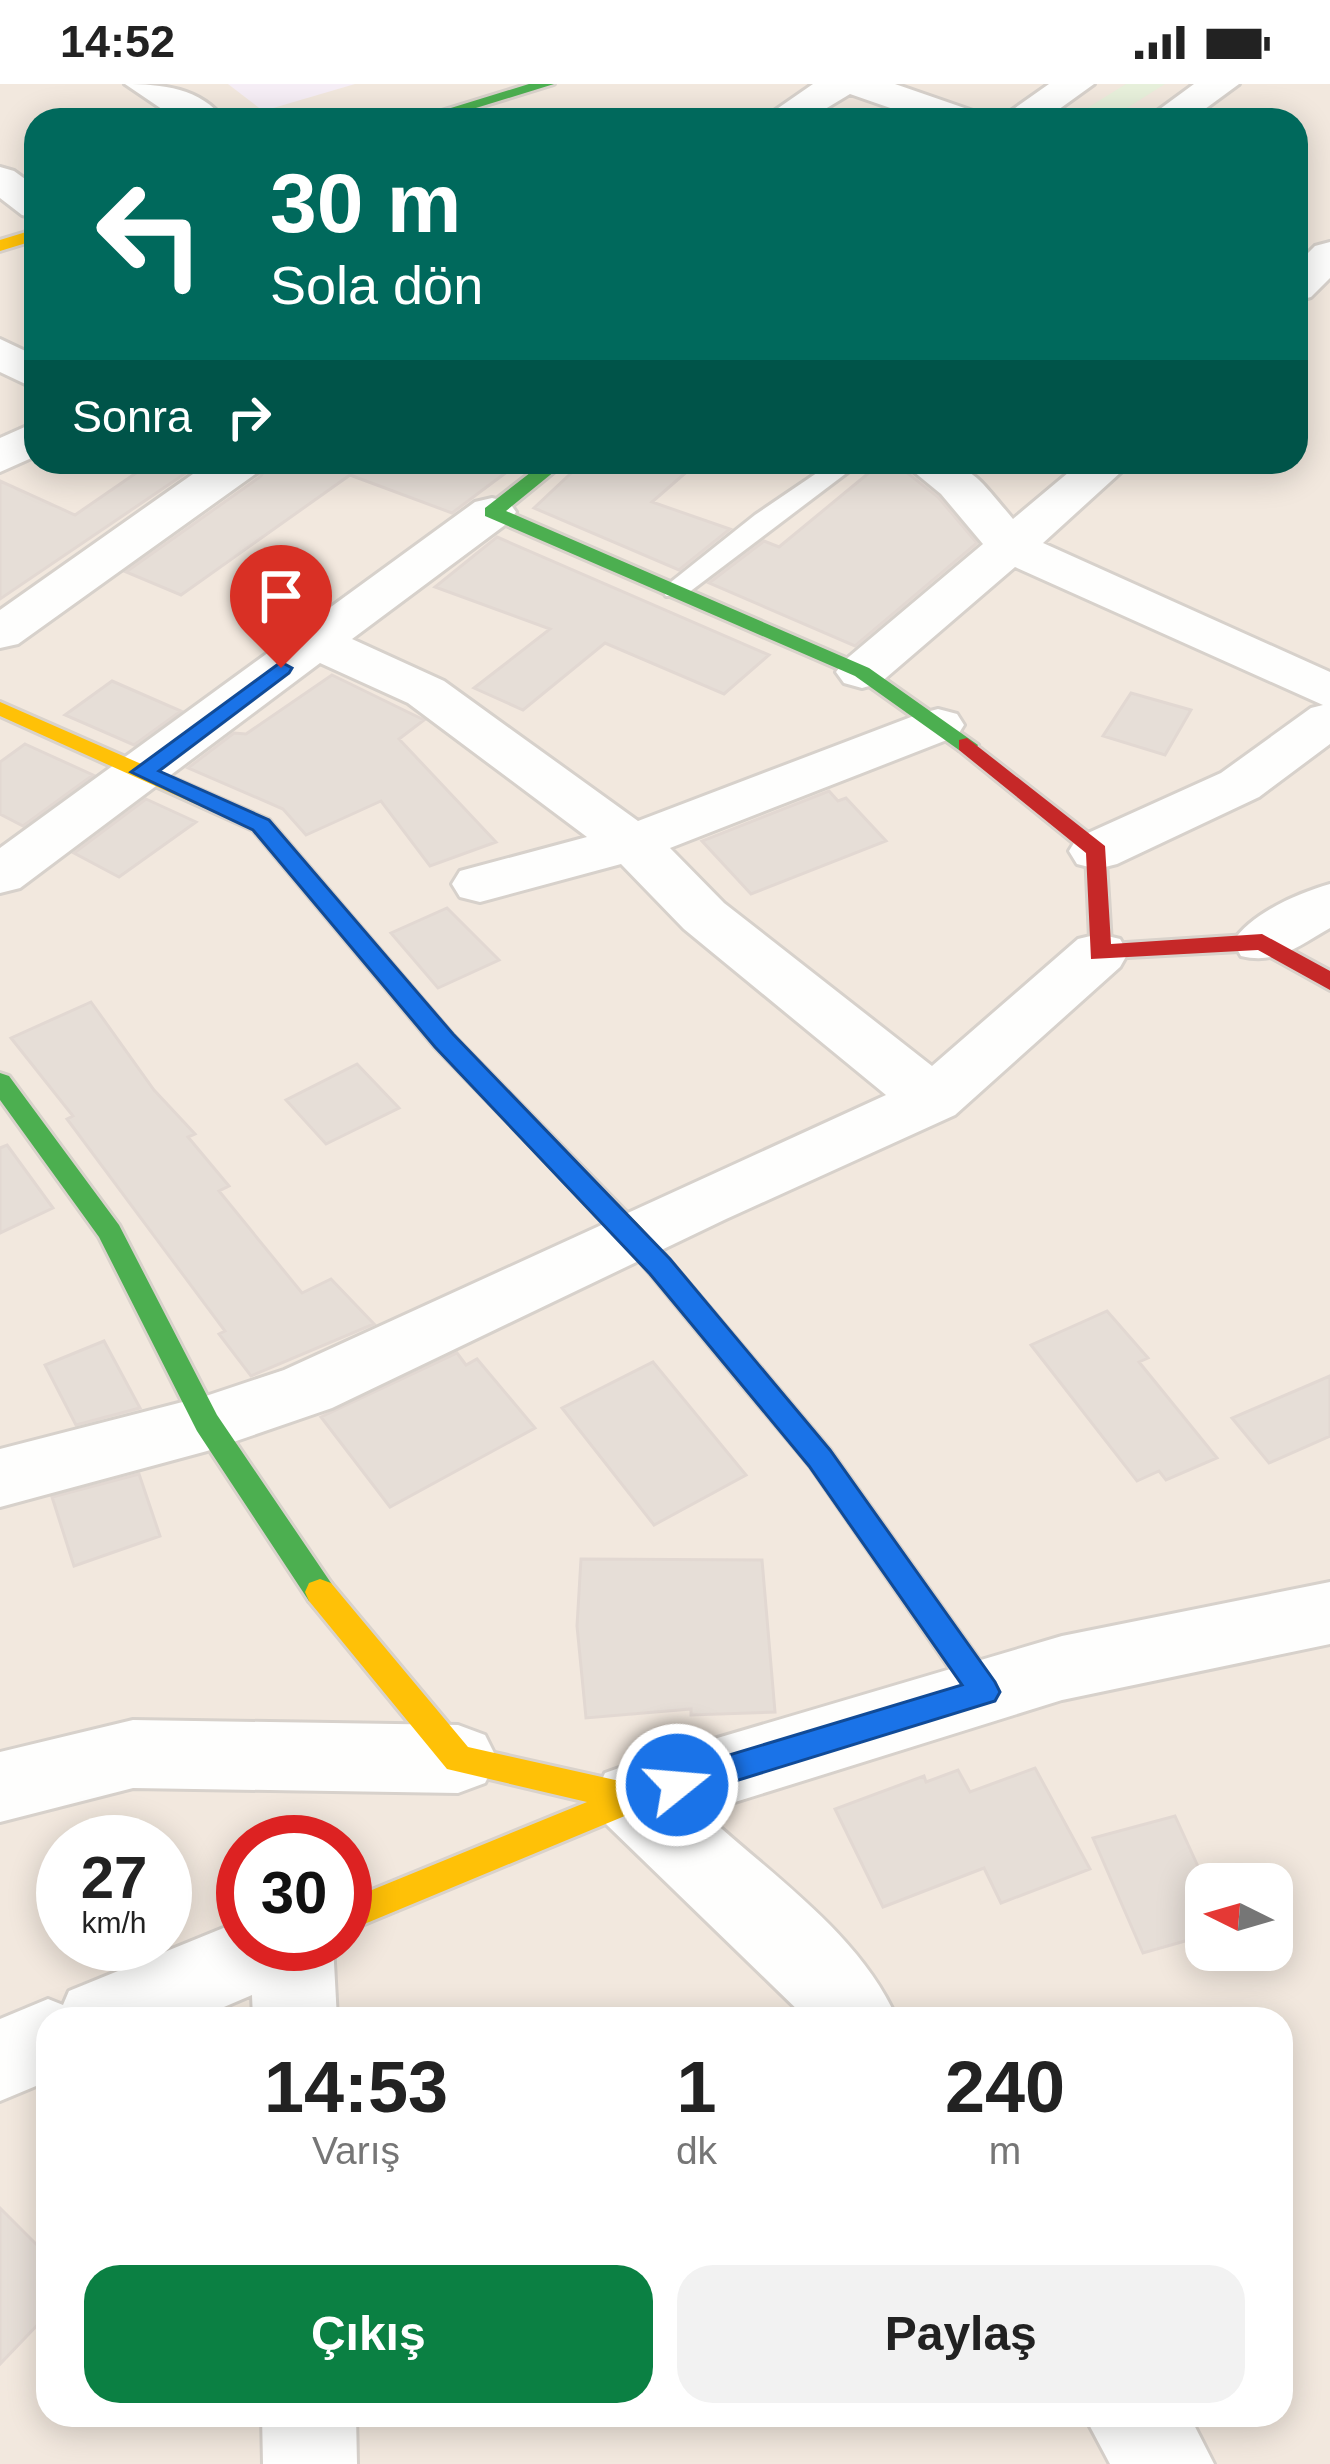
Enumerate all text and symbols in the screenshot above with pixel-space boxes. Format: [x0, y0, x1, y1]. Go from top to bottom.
text: 14:52 [60, 16, 175, 67]
icon: left [72, 156, 228, 312]
text: 30 m [270, 156, 461, 250]
text: Sola dön [270, 255, 483, 315]
icon: right [216, 384, 282, 450]
text: Sonra [72, 391, 192, 442]
pin [230, 545, 332, 668]
icon: arrive [248, 563, 314, 629]
position arrow [614, 1722, 740, 1848]
speed limit sign: 30 [216, 1815, 372, 1971]
text: 27 [81, 1844, 147, 1911]
north arrow [1185, 1863, 1293, 1971]
map controls [1185, 1863, 1293, 1971]
text: km/h [81, 1906, 147, 1939]
text: 14:53 [264, 2047, 448, 2127]
text: 1 [676, 2047, 717, 2127]
text: 240 [945, 2047, 1065, 2127]
text: Varış [312, 2129, 400, 2172]
text: dk [676, 2129, 717, 2172]
text: m [989, 2129, 1021, 2172]
button: Çıkış [84, 2265, 653, 2403]
button: Paylaş [677, 2265, 1245, 2403]

